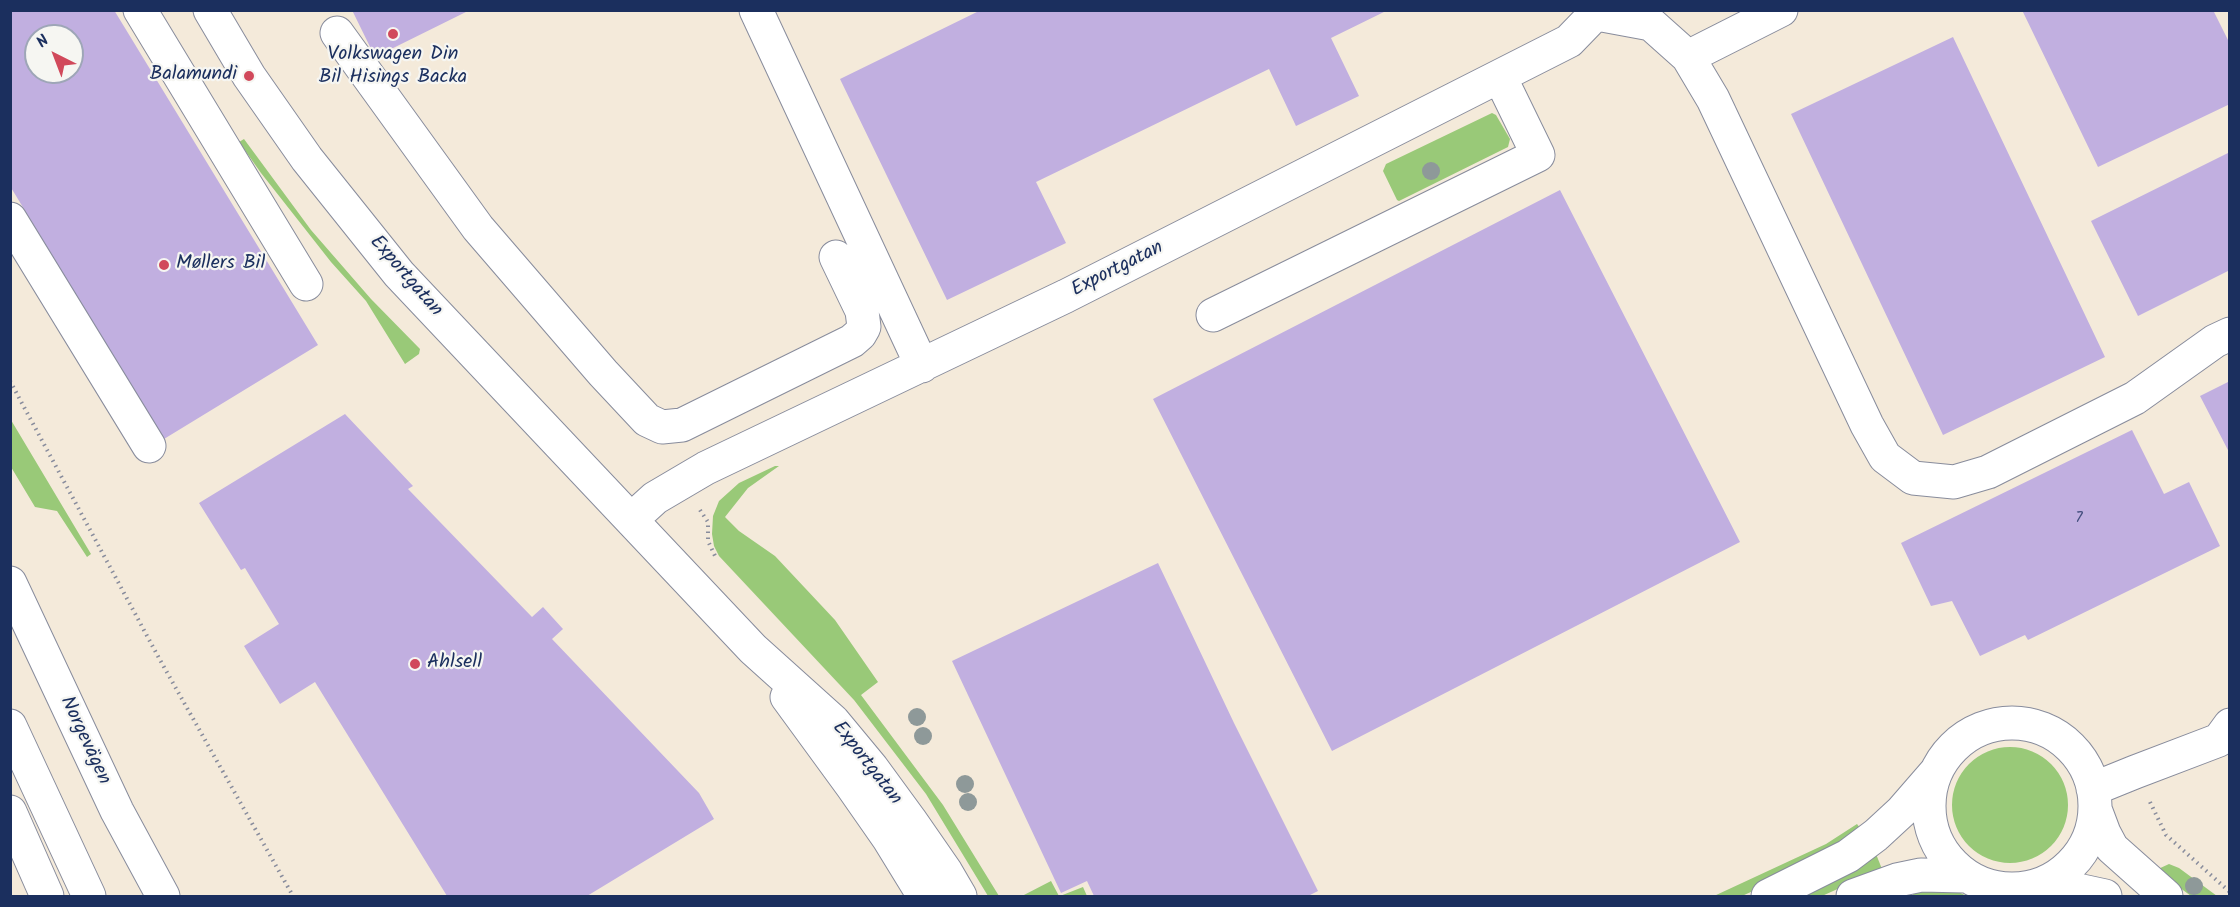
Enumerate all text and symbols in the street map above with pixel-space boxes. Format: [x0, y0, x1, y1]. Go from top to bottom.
north arrow [24, 24, 84, 84]
marker: Volkswagen Din Bil Hisings Backa [386, 27, 400, 41]
text: N [31, 29, 55, 54]
place label: Volkswagen Din Bil Hisings Backa [319, 44, 467, 91]
place label: Balamundi [150, 64, 237, 88]
marker: Balamundi [242, 69, 256, 83]
street label: Exportgatan [363, 231, 447, 323]
street label: Exportgatan [1068, 237, 1168, 303]
place label: Møllers Bil [176, 253, 265, 277]
marker: Møllers Bil [157, 258, 171, 272]
house number: 7 [2075, 509, 2083, 529]
place label: Ahlsell [427, 652, 482, 676]
marker: Ahlsell [408, 657, 422, 671]
street label: Norgevägen [53, 693, 115, 789]
street label: Exportgatan [826, 717, 906, 811]

